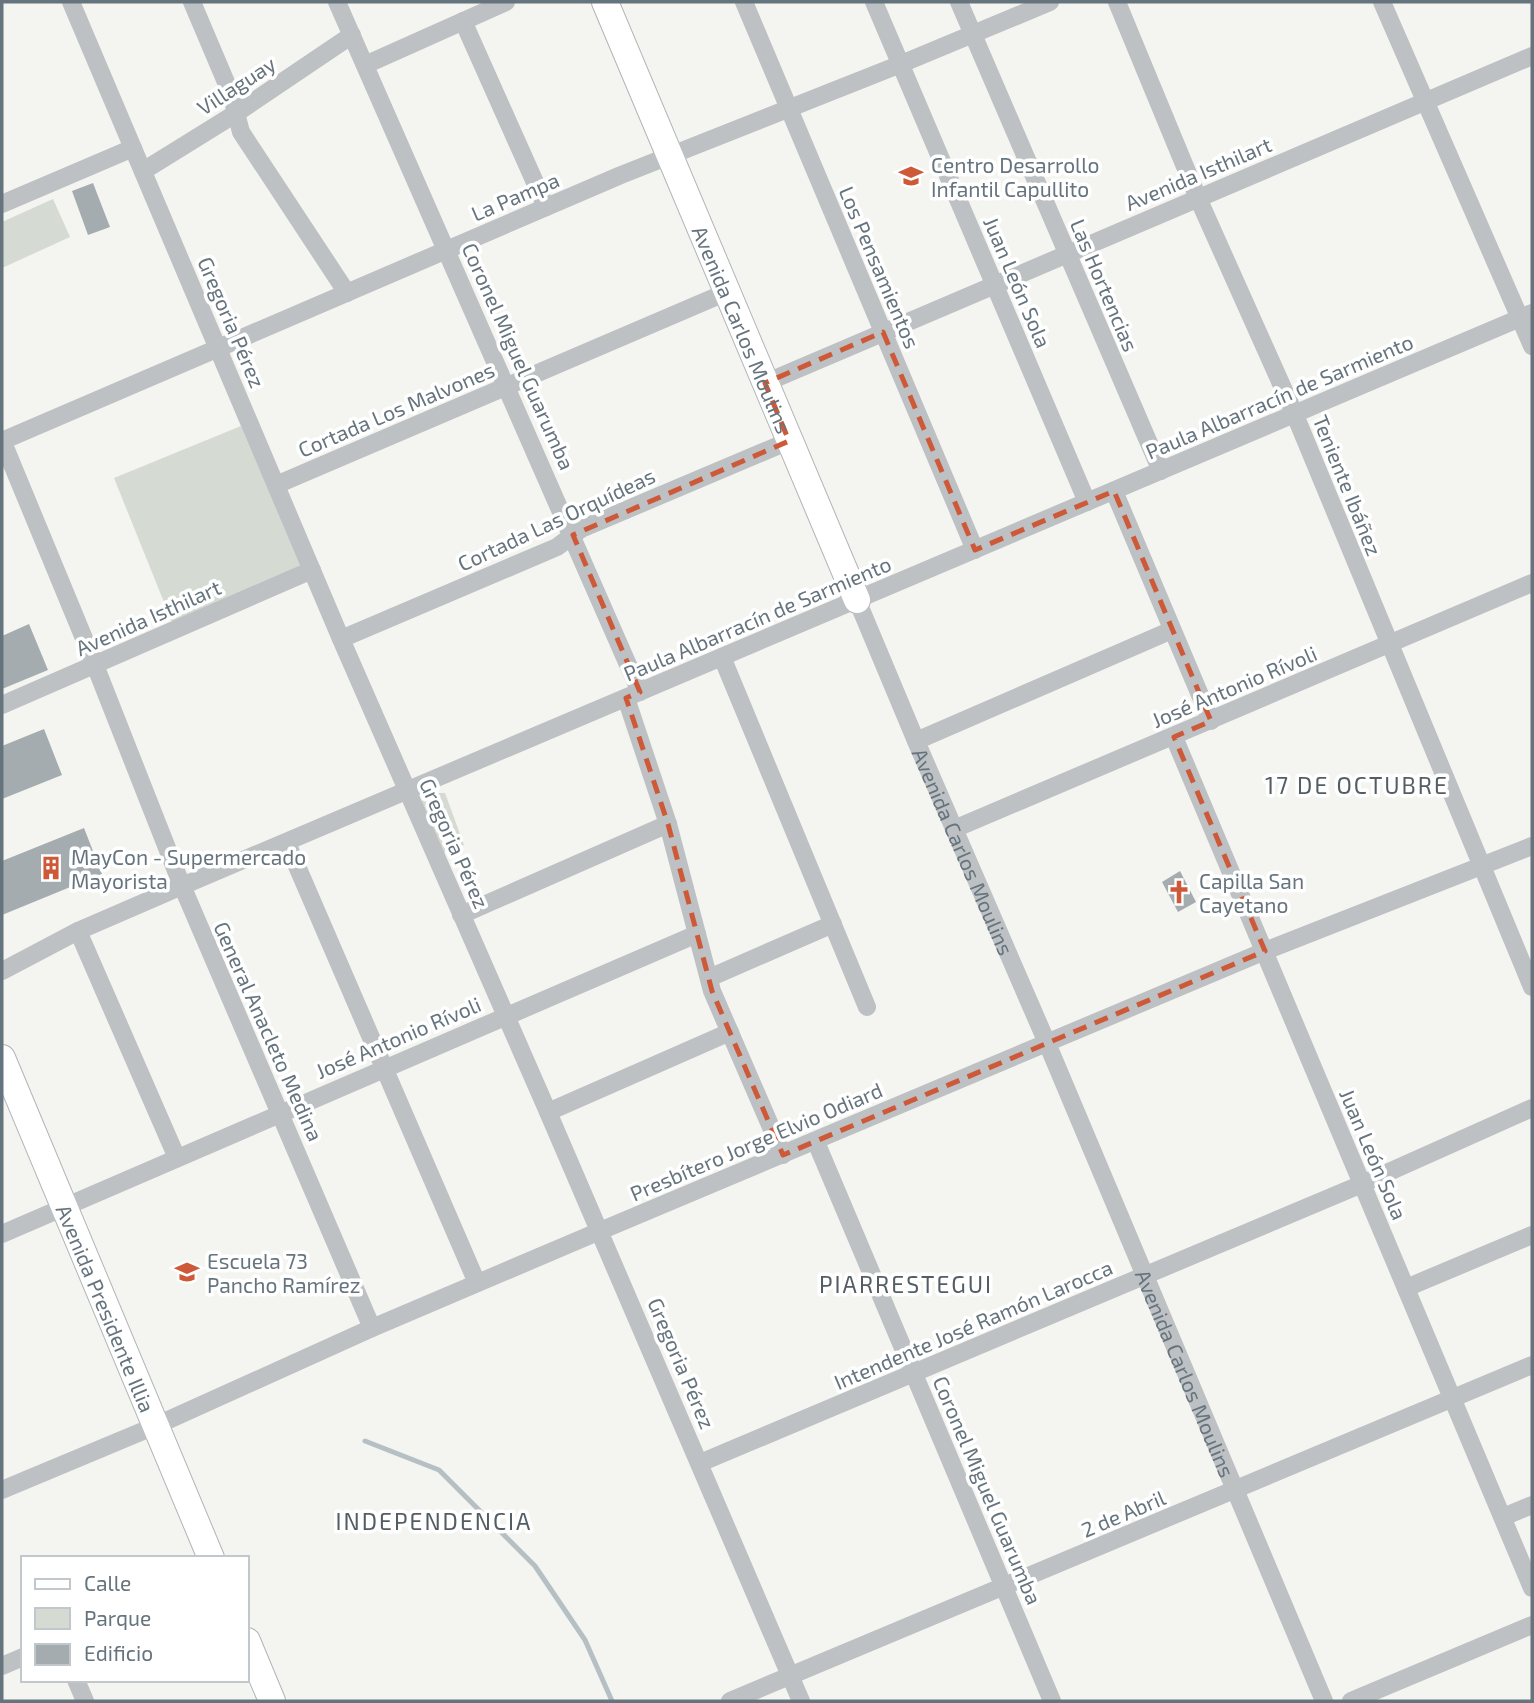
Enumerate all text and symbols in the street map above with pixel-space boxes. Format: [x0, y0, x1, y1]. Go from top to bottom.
street label: Villaguay [192, 50, 280, 120]
street label: Avenida Isthilart [1121, 131, 1275, 215]
place label: Centro Desarrollo Infantil Capullito [931, 152, 1100, 201]
school or university icon: Centro Desarrollo Infantil Capullito [897, 162, 925, 190]
street label: La Pampa [467, 166, 563, 226]
street label: Los Pensamientos [835, 182, 925, 352]
street label: Juan León Sola [979, 213, 1057, 351]
street label: Las Hortencias [1066, 215, 1144, 355]
street label: Avenida Carlos Moulins [688, 222, 798, 437]
street label: Coronel Miguel Guarumba [458, 239, 580, 473]
street label: Gregoria Pérez [193, 253, 271, 391]
street label: Paula Albarracín de Sarmiento [1142, 328, 1416, 464]
street label: Cortada Los Malvones [294, 356, 498, 462]
street label: Teniente Ibáñez [1308, 411, 1388, 559]
street label: Cortada Las Orquídeas [453, 462, 659, 576]
street label: Paula Albarracín de Sarmiento [620, 550, 894, 686]
street label: Avenida Isthilart [71, 574, 225, 660]
street label: José Antonio Rívoli [1148, 640, 1320, 732]
street label: Avenida Carlos Moulins [908, 744, 1020, 958]
district label: 17 DE OCTUBRE [1265, 771, 1449, 799]
street label: Gregoria Pérez [415, 774, 495, 912]
place label: MayCon - Supermercado Mayorista [71, 844, 306, 893]
building icon: MayCon - Supermercado Mayorista [37, 854, 65, 882]
place label: Capilla San Cayetano [1199, 868, 1304, 917]
church icon: Capilla San Cayetano [1165, 878, 1193, 906]
street label: General Anacleto Medina [209, 917, 329, 1145]
street label: José Antonio Rívoli [312, 991, 484, 1083]
street label: Presbítero Jorge Elvio Odiard [626, 1076, 886, 1206]
street label: Juan León Sola [1335, 1085, 1413, 1223]
street label: Avenida Presidente Illia [52, 1201, 161, 1416]
place label: Escuela 73 Pancho Ramírez [207, 1248, 360, 1297]
street label: Intendente José Ramón Larocca [830, 1254, 1116, 1394]
school or university icon: Escuela 73 Pancho Ramírez [173, 1258, 201, 1286]
street label: Avenida Carlos Moulins [1131, 1265, 1241, 1480]
district label: PIARRESTEGUI [819, 1270, 993, 1298]
street label: Gregoria Pérez [643, 1294, 721, 1432]
street label: Coronel Miguel Guarumba [928, 1372, 1048, 1608]
street label: 2 de Abril [1077, 1484, 1169, 1542]
district label: INDEPENDENCIA [336, 1507, 532, 1535]
legend [21, 1556, 248, 1682]
text: Calle [84, 1570, 131, 1595]
text: Parque [84, 1605, 151, 1630]
text: Edificio [84, 1640, 153, 1665]

